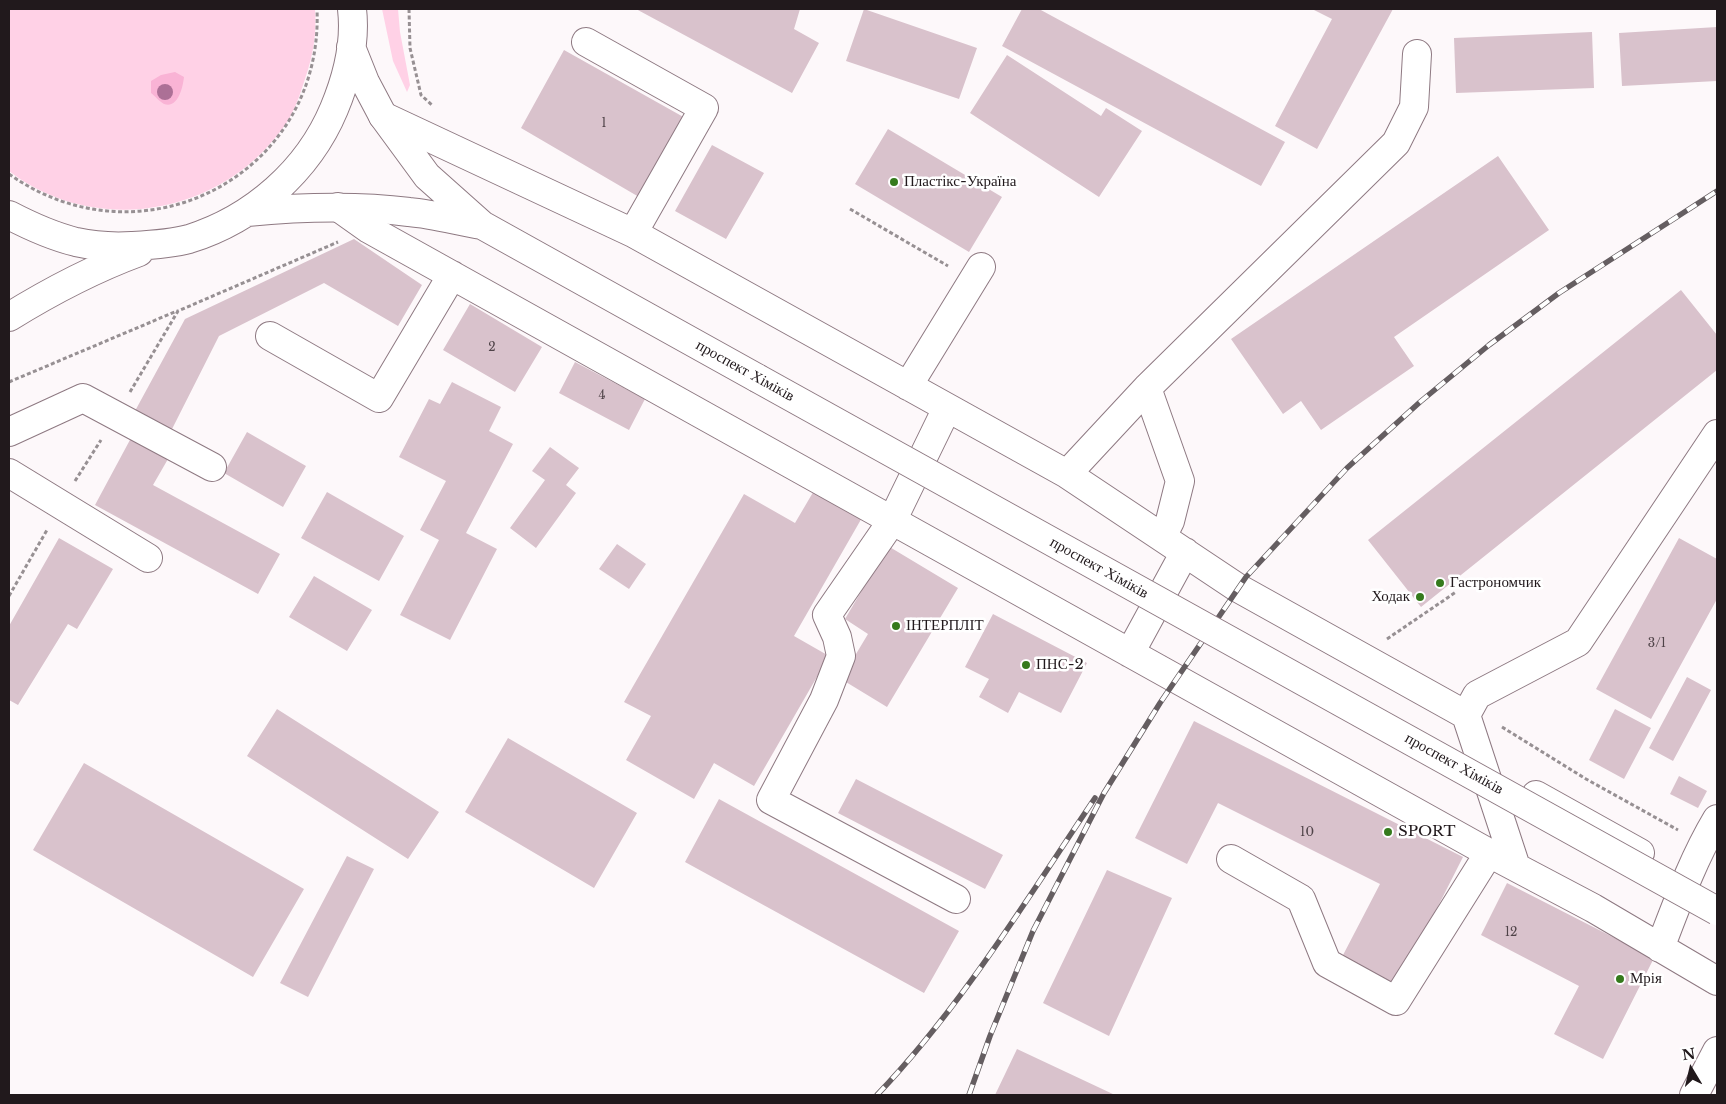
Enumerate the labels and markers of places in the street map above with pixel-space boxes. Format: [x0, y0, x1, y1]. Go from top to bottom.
place label: Пластікс-Україна [904, 173, 1016, 191]
marker: Пластікс-Україна [888, 176, 900, 188]
place label: Гастрономчик [1450, 574, 1541, 592]
marker: Гастрономчик [1434, 577, 1446, 589]
place label: Ходак [1371, 588, 1410, 606]
marker: Ходак [1414, 591, 1426, 603]
place label: ІНТЕРПЛІТ [906, 617, 984, 635]
marker: ІНТЕРПЛІТ [890, 620, 902, 632]
place label: ПНС-2 [1036, 656, 1084, 674]
marker: ПНС-2 [1020, 659, 1032, 671]
place label: SPORT [1398, 823, 1455, 841]
marker: SPORT [1382, 826, 1394, 838]
place label: Мрія [1630, 970, 1662, 988]
marker: Мрія [1614, 973, 1626, 985]

